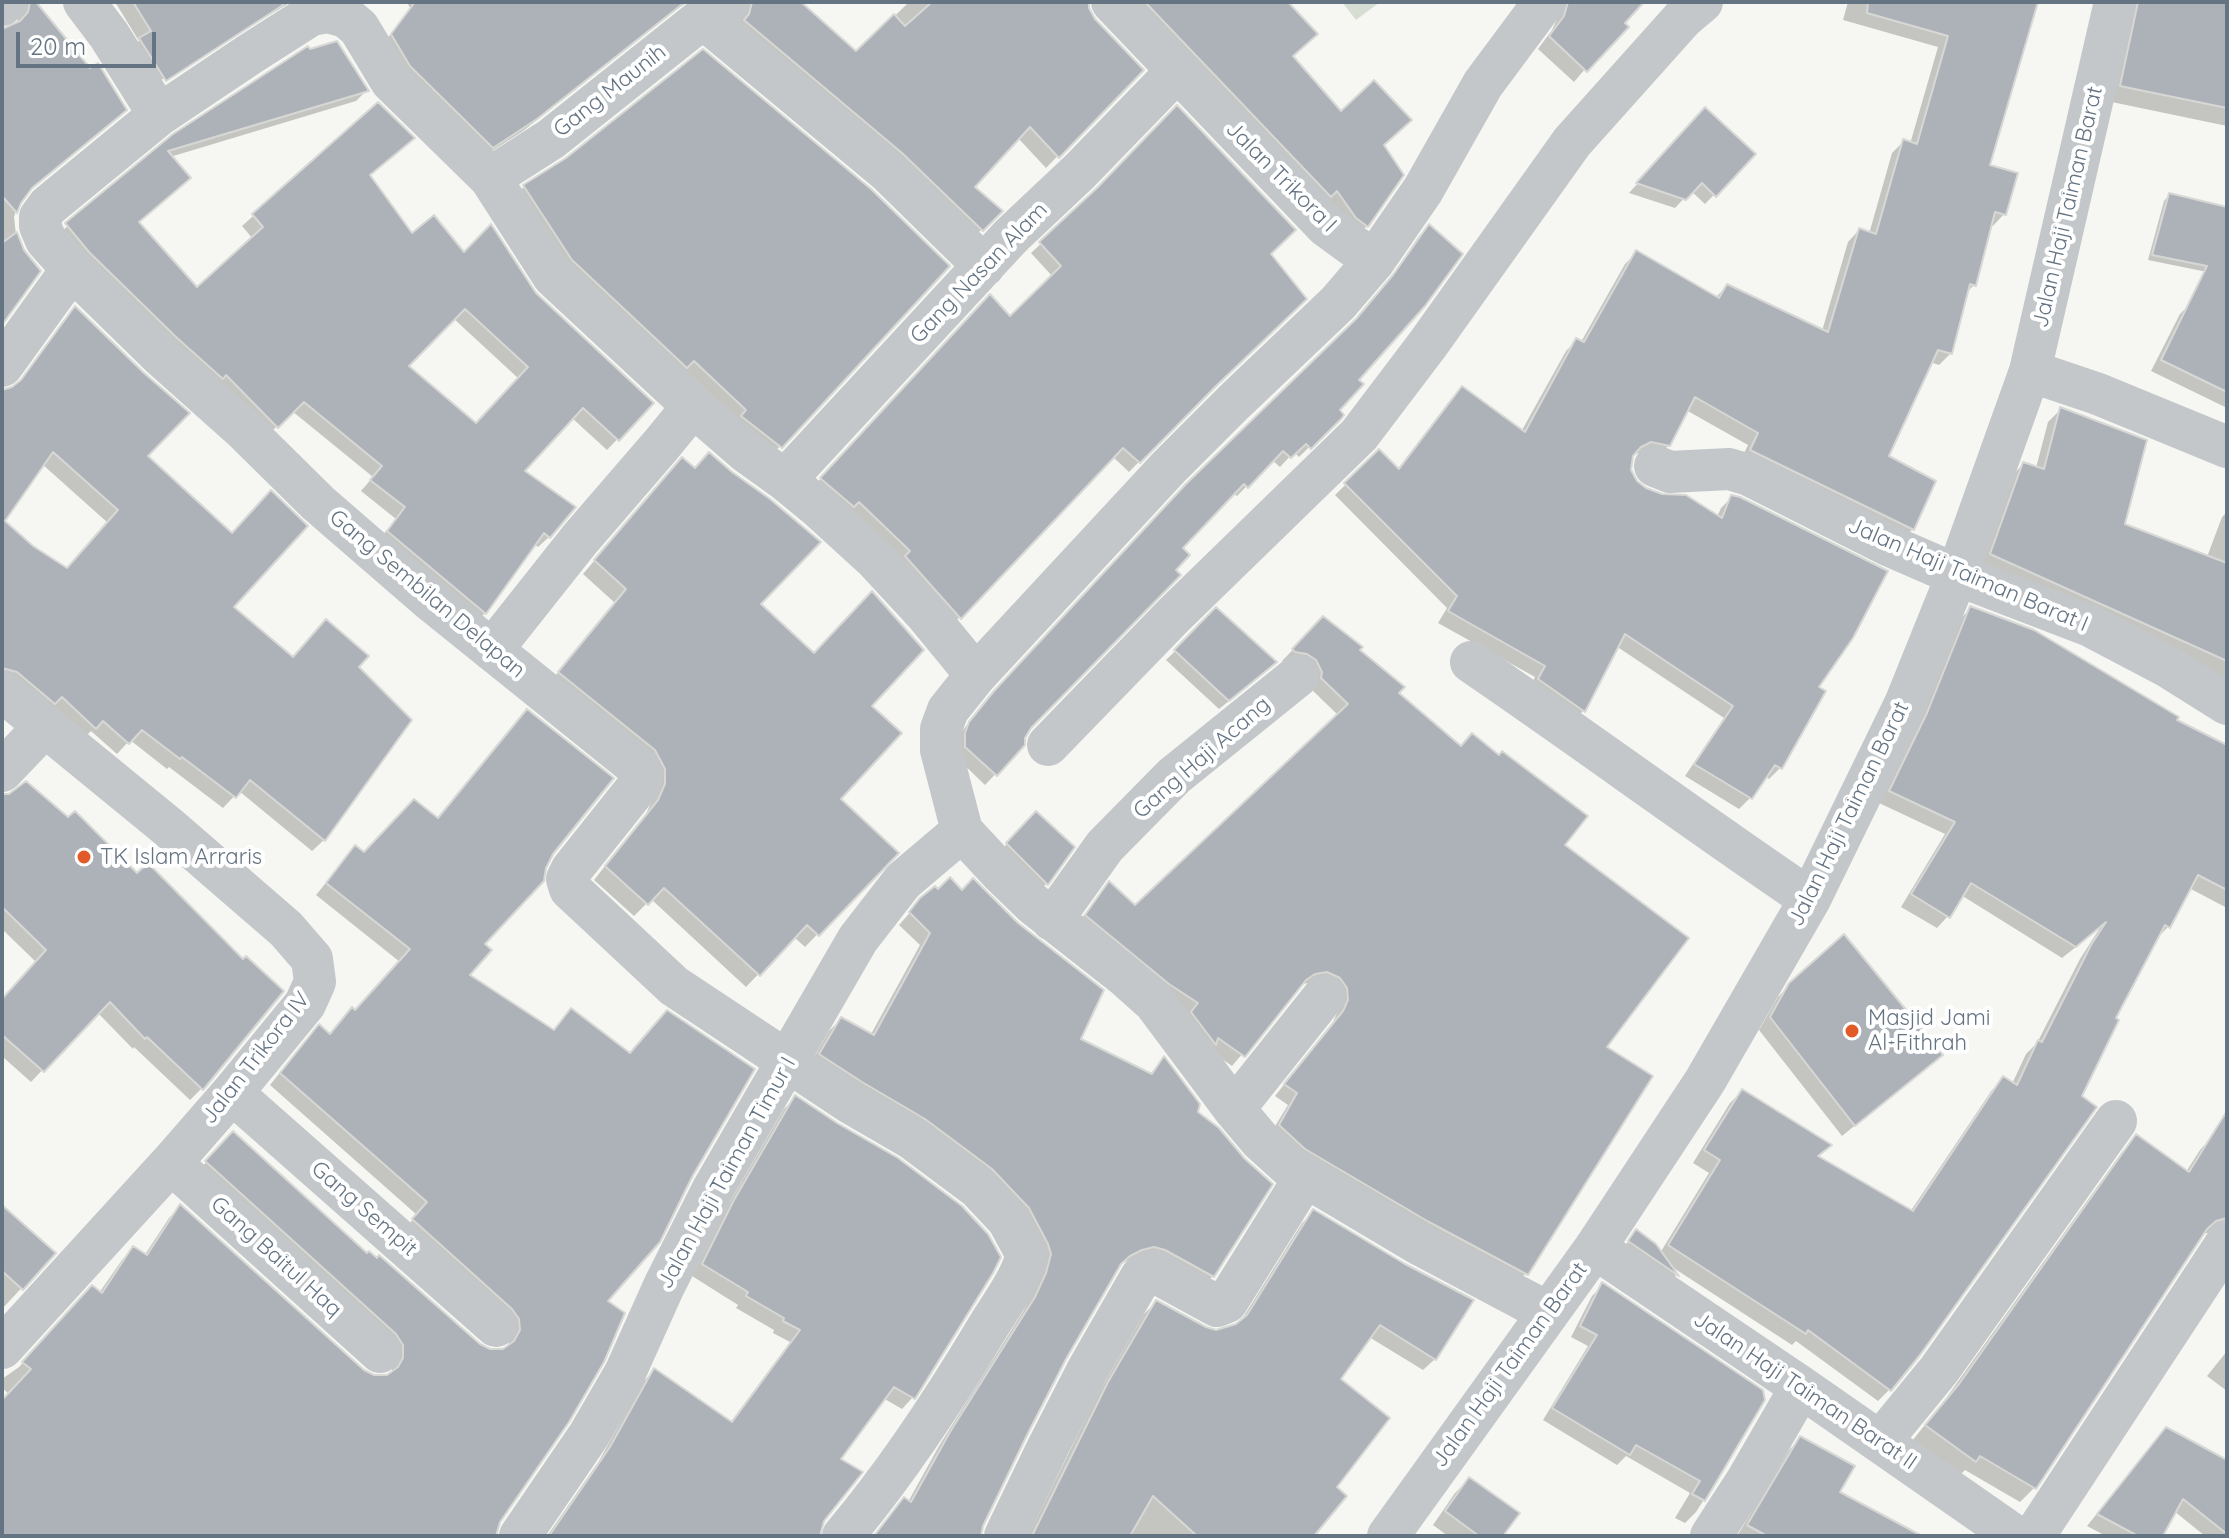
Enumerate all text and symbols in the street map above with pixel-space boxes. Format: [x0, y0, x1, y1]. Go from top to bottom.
scale bar [20, 16, 160, 66]
text: 20 m [30, 31, 86, 61]
street label: Gang Maunih [549, 39, 671, 143]
street label: Jalan Haji Taiman Barat [2027, 84, 2109, 330]
street label: Jalan Trikora I [1220, 116, 1342, 238]
street label: Gang Nasan Alam [905, 197, 1053, 349]
street label: Gang Sembilan Delapan [324, 504, 530, 684]
street label: Jalan Haji Taiman Barat I [1844, 512, 2092, 638]
street label: Gang Haji Acang [1128, 691, 1276, 825]
street label: Jalan Haji Taiman Barat [1783, 697, 1915, 931]
place label: TK Islam Arraris [100, 844, 262, 870]
marker: TK Islam Arraris [75, 848, 93, 866]
street label: Jalan Trikora IV [196, 987, 316, 1129]
place label: Masjid Jami Al-Fithrah [1868, 1005, 1991, 1056]
marker: Masjid Jami Al-Fithrah [1843, 1022, 1861, 1040]
street label: Jalan Haji Taiman Timur I [652, 1053, 802, 1293]
street label: Gang Sempit [306, 1156, 422, 1262]
street label: Gang Baitul Haq [205, 1191, 347, 1323]
street label: Jalan Haji Taiman Barat [1427, 1257, 1593, 1473]
street label: Jalan Haji Taiman Barat II [1688, 1306, 1922, 1476]

